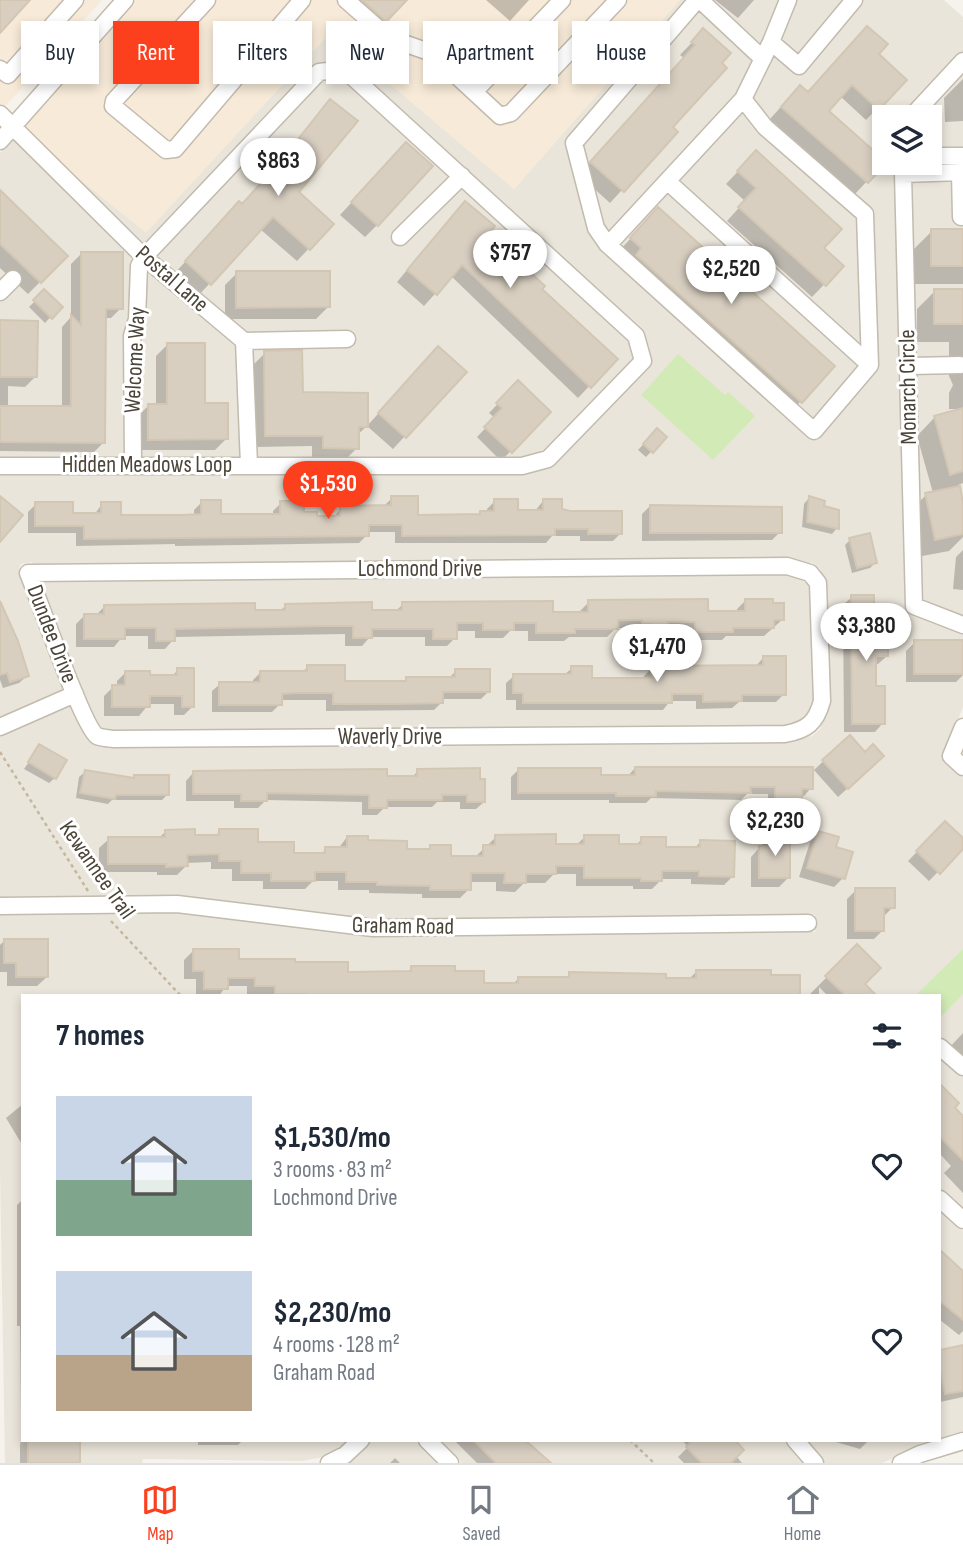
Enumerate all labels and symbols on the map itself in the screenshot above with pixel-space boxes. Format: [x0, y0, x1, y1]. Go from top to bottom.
pin: $863 [237, 138, 319, 198]
pin: $757 [469, 230, 551, 290]
street label: Postal Lane [130, 240, 214, 318]
pin: $2,520 [674, 246, 788, 306]
street label: Welcome Way [118, 306, 152, 414]
street label: Monarch Circle [893, 329, 923, 445]
street label: Hidden Meadows Loop [62, 451, 232, 479]
pin: $1,530 [271, 462, 385, 521]
street label: Lochmond Drive [358, 555, 482, 583]
street label: Dundee Drive [21, 581, 83, 687]
pin: $3,380 [809, 604, 923, 663]
pin: $1,470 [600, 624, 714, 684]
street label: Waverly Drive [338, 723, 442, 751]
pin: $2,230 [718, 798, 832, 858]
street label: Kewannee Trail [53, 815, 141, 925]
street label: Graham Road [352, 911, 454, 941]

